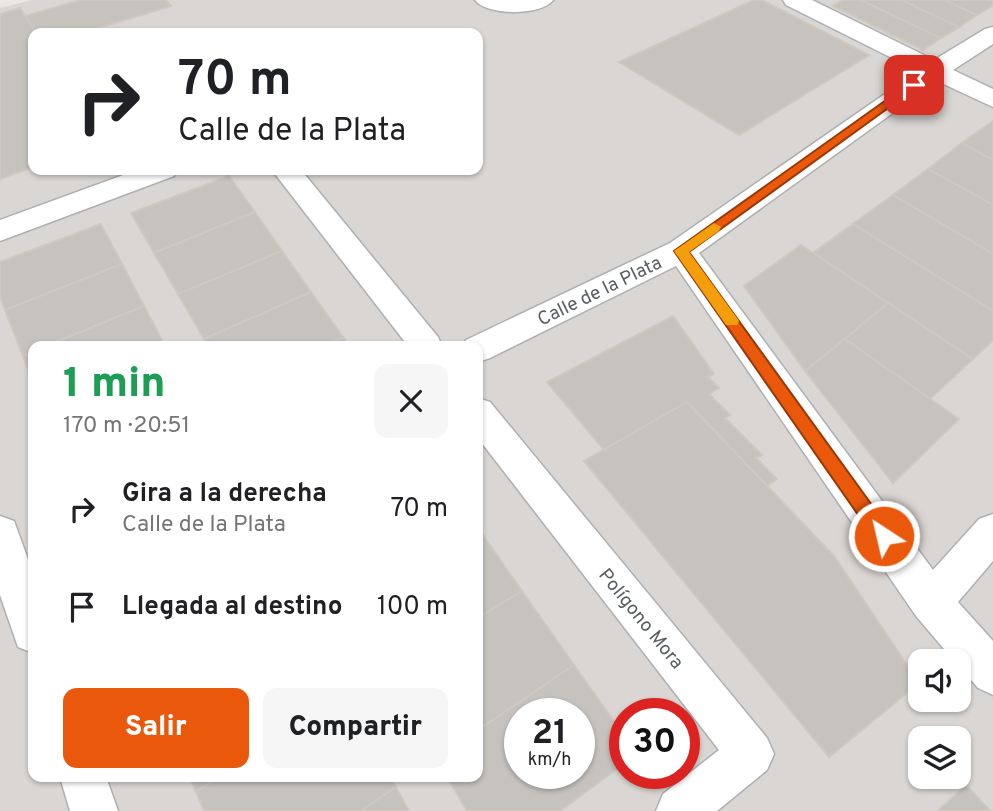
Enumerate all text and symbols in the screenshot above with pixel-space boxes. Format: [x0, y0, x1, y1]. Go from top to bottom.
text: 70 m [178, 51, 292, 113]
pin [884, 55, 944, 115]
icon: right [63, 56, 154, 147]
icon: arrive [895, 66, 933, 104]
text: Calle de la Plata [178, 112, 406, 152]
street label: Calle de la Plata [534, 251, 666, 332]
text: 1 min [63, 359, 166, 412]
button: close [374, 364, 448, 438]
text: 170 m · 20:51 [63, 412, 190, 441]
text: Gira a la derecha [122, 478, 327, 511]
icon: right [63, 490, 101, 528]
text: 70 m [390, 493, 448, 526]
position arrow [847, 499, 921, 573]
text: Calle de la Plata [122, 511, 286, 540]
street label: Polígono Mora [593, 564, 688, 674]
icon: arrive [63, 588, 101, 626]
text: Llegada al destino [122, 591, 342, 624]
text: 100 m [377, 591, 448, 624]
map controls [908, 649, 971, 789]
button: sound [908, 649, 971, 712]
button: Salir [63, 688, 249, 768]
button: Compartir [263, 688, 448, 768]
speed limit sign: 30 [609, 698, 700, 789]
text: 21 [532, 712, 567, 756]
button: layers [908, 726, 971, 789]
text: km/h [528, 749, 571, 772]

